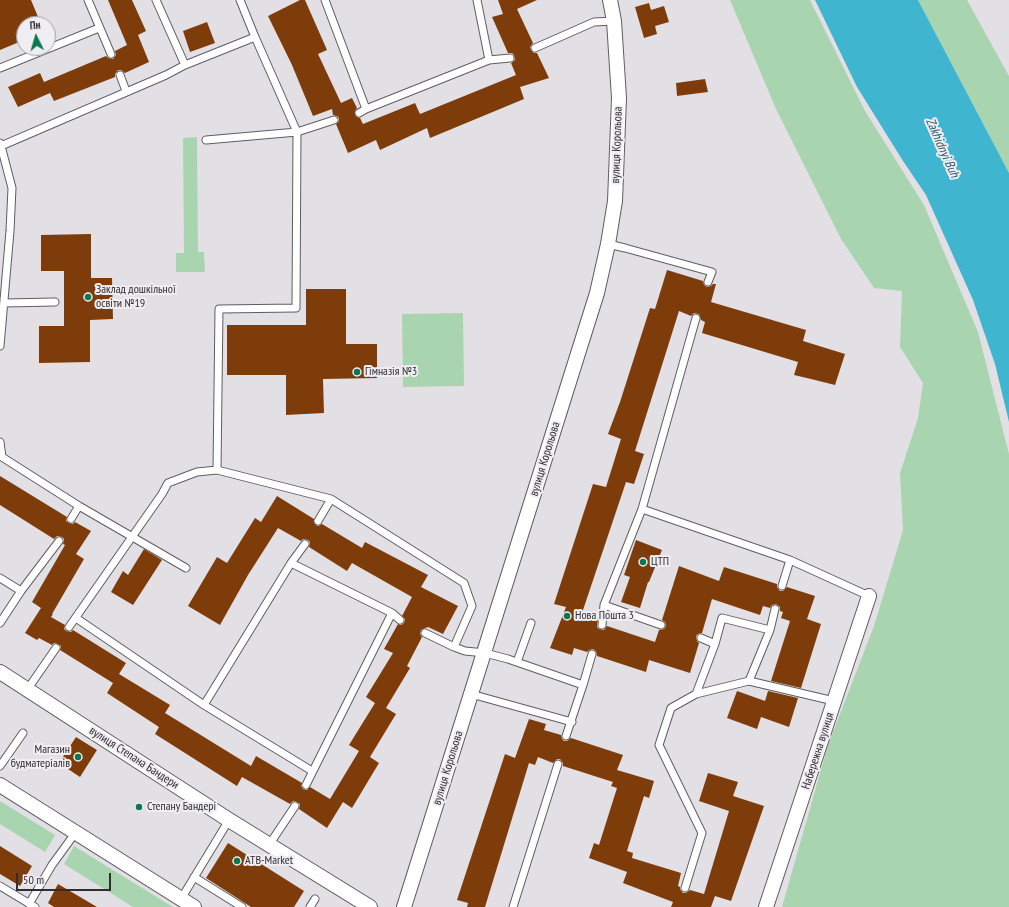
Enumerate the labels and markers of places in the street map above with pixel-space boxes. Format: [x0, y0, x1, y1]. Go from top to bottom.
place label: Заклад дошкільної освіти №19 [96, 283, 176, 311]
marker: Заклад дошкільної освіти №19 [83, 292, 93, 302]
place label: Гімназія №3 [365, 365, 417, 379]
marker: Гімназія №3 [352, 367, 362, 377]
place label: ЦТП [651, 555, 669, 569]
marker: ЦТП [638, 557, 648, 567]
place label: Нова Пошта 3 [575, 609, 634, 623]
marker: Нова Пошта 3 [562, 611, 572, 621]
place label: Магазин будматеріалів [11, 743, 70, 771]
marker: Магазин будматеріалів [73, 752, 83, 762]
place label: Степану Бандері [147, 800, 216, 814]
marker: Степану Бандері [134, 802, 144, 812]
place label: ATB-Market [245, 854, 293, 868]
marker: ATB-Market [232, 856, 242, 866]

